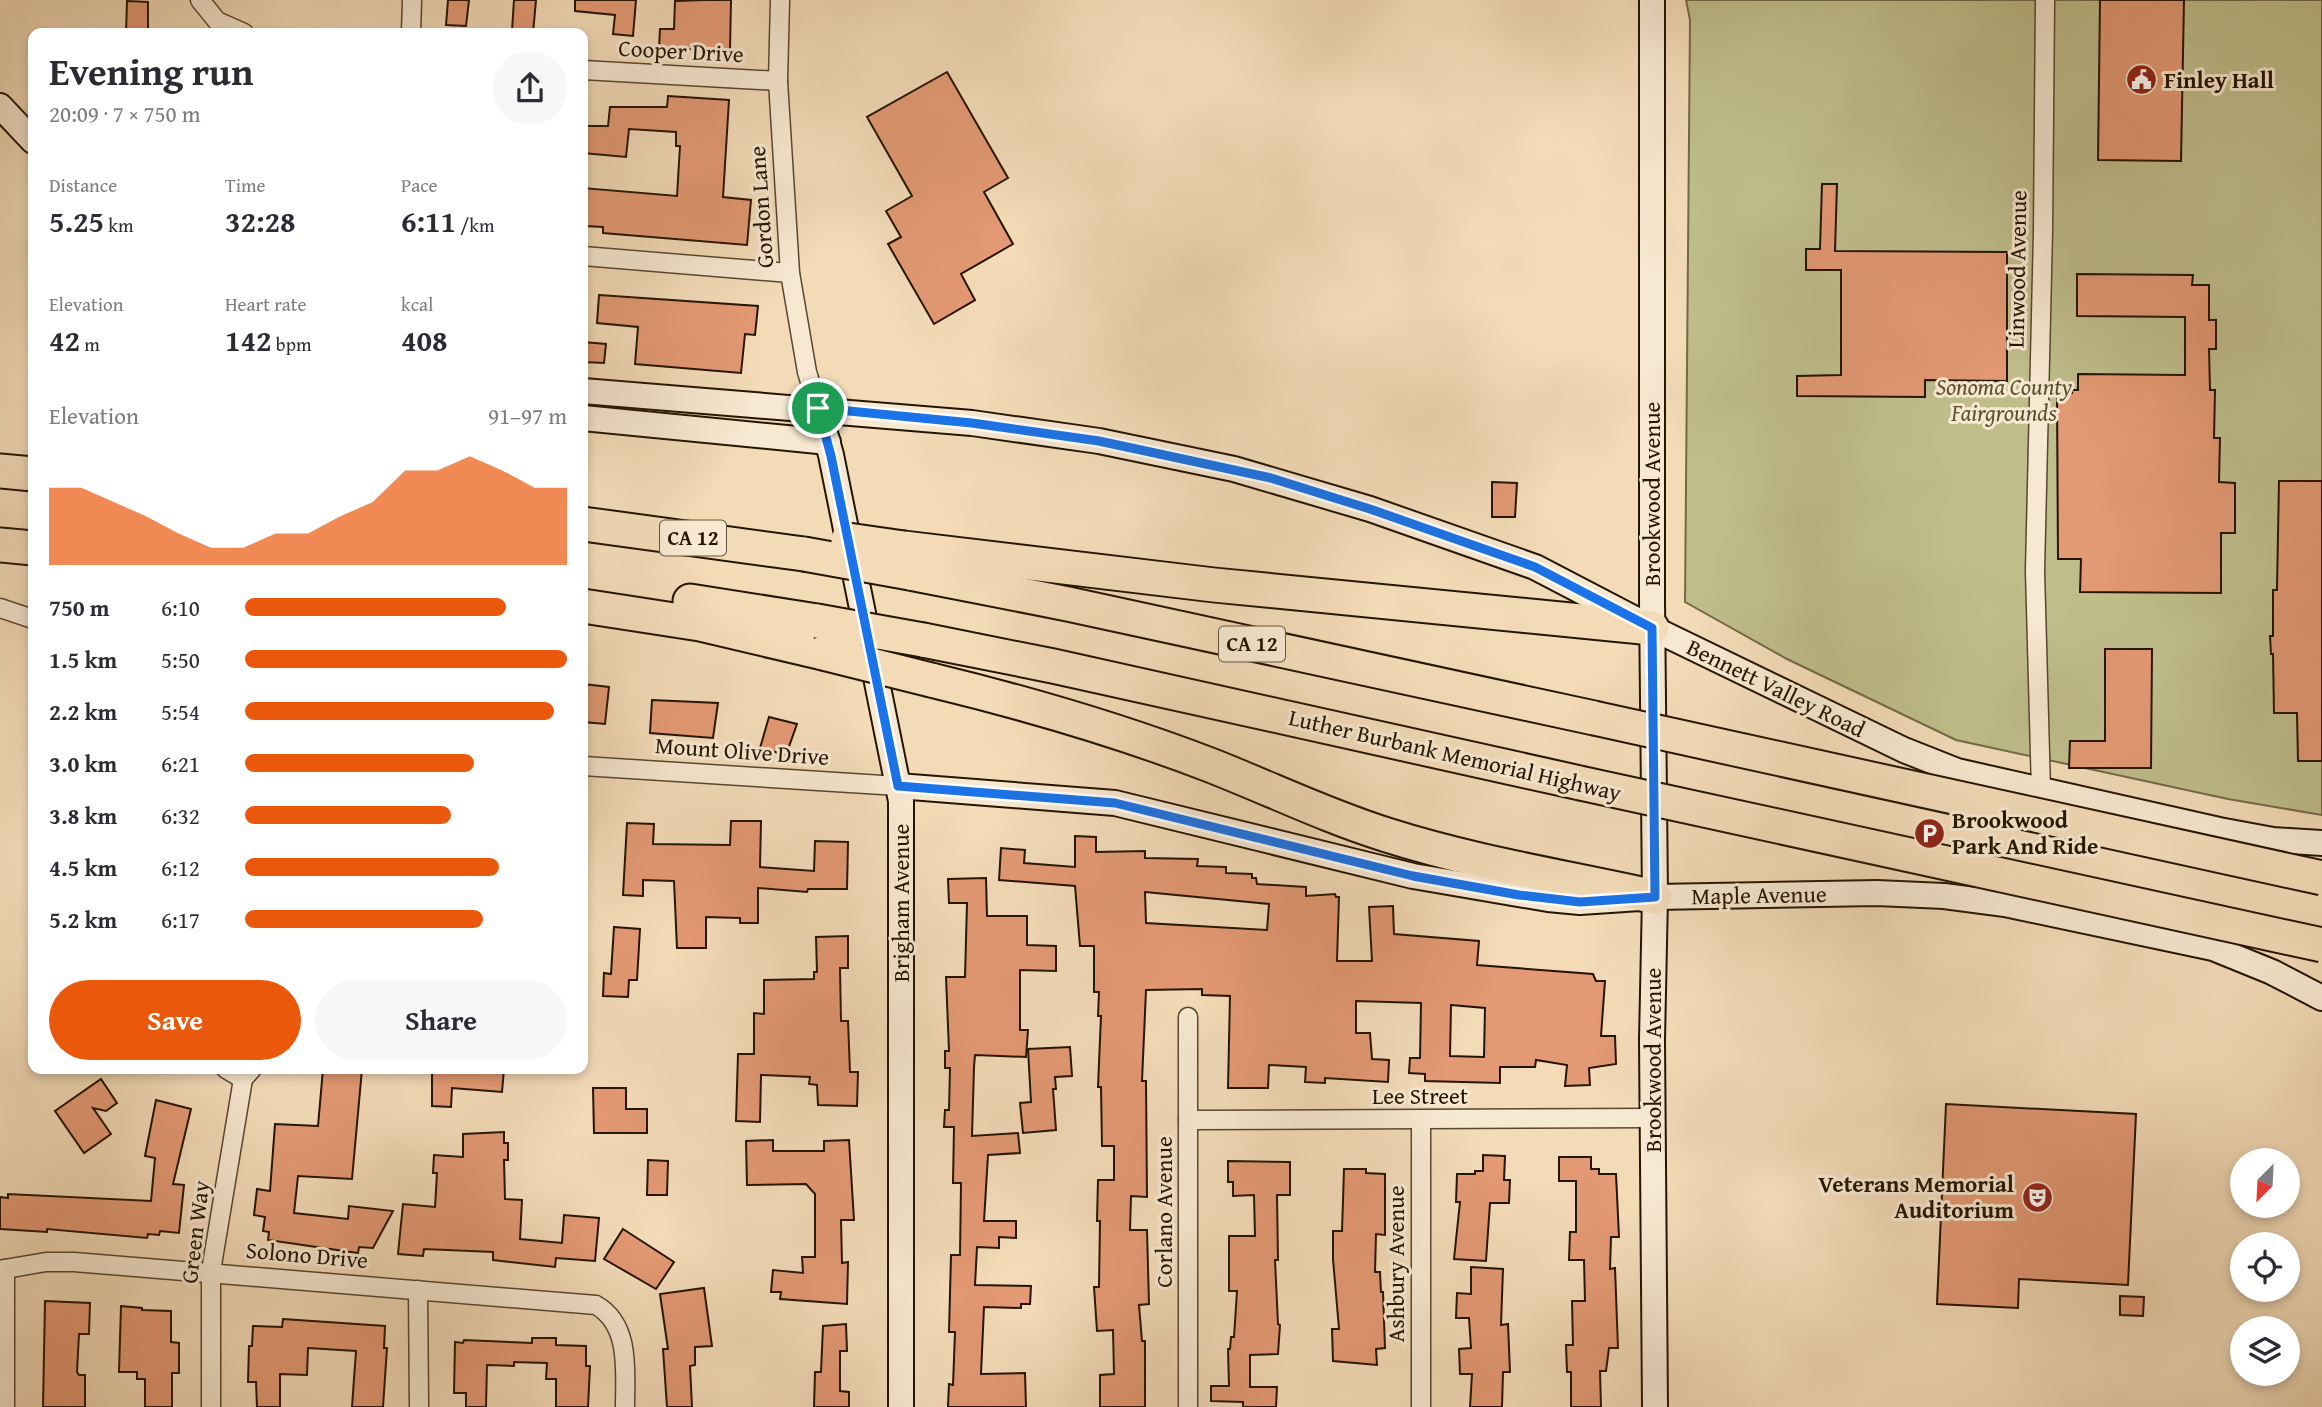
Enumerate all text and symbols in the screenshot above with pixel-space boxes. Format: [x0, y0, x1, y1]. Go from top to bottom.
street label: Cooper Drive [618, 31, 744, 70]
text: Evening run [49, 43, 253, 99]
button: share [493, 51, 567, 125]
public building icon: Finley Hall [2124, 63, 2158, 97]
place label: Finley Hall [2164, 63, 2274, 96]
text: 20:09 · 7 × 750 m [49, 97, 201, 130]
street label: Gordon Lane [740, 145, 781, 269]
text: Distance [49, 171, 117, 199]
text: Time [225, 171, 265, 199]
text: Pace [401, 171, 438, 199]
street label: Linwood Avenue [1999, 190, 2034, 348]
text: 5.25 [49, 199, 104, 243]
text: 32:28 [225, 199, 296, 243]
text: 6:11 [401, 199, 456, 243]
text: km [104, 211, 133, 239]
text: /km [456, 211, 494, 239]
text: Elevation [49, 290, 123, 318]
text: Heart rate [225, 290, 306, 318]
text: kcal [401, 290, 433, 318]
text: 42 [49, 318, 80, 362]
text: 142 [225, 318, 272, 362]
text: 408 [401, 318, 448, 362]
text: m [80, 330, 100, 358]
text: bpm [272, 330, 311, 358]
park label: Sonoma County Fairgrounds [1936, 370, 2073, 429]
pin [788, 378, 848, 438]
icon: arrive [799, 389, 837, 427]
text: Elevation [49, 399, 139, 432]
text: 91–97 m [488, 399, 567, 432]
street label: Brookwood Avenue [1635, 402, 1668, 586]
road number: CA 12 [660, 520, 726, 556]
text: 750 m [49, 591, 110, 624]
text: 6:10 [161, 591, 200, 624]
road number: CA 12 [1219, 626, 1285, 662]
street label: Bennett Valley Road [1681, 630, 1872, 745]
text: 1.5 km [49, 643, 117, 676]
text: 5:50 [161, 643, 200, 676]
text: 2.2 km [49, 695, 117, 728]
text: 5:54 [161, 695, 200, 728]
street label: Luther Burbank Memorial Highway [1286, 700, 1625, 809]
street label: Mount Olive Drive [654, 728, 830, 773]
text: 3.0 km [49, 747, 117, 780]
text: 6:21 [161, 747, 200, 780]
text: 3.8 km [49, 799, 117, 832]
text: 6:32 [161, 799, 200, 832]
place label: Brookwood Park And Ride [1952, 803, 2098, 862]
parking icon: Brookwood Park And Ride [1912, 816, 1946, 850]
street label: Brigham Avenue [884, 824, 917, 982]
text: 4.5 km [49, 851, 117, 884]
text: 6:12 [161, 851, 200, 884]
street label: Maple Avenue [1691, 877, 1827, 912]
text: 5.2 km [49, 903, 117, 936]
text: 6:17 [161, 903, 200, 936]
street label: Brookwood Avenue [1636, 968, 1669, 1152]
button: Save [49, 980, 301, 1060]
button: Share [315, 980, 567, 1060]
street label: Lee Street [1372, 1079, 1468, 1112]
street label: Corlano Avenue [1147, 1136, 1180, 1288]
north arrow [2230, 1148, 2300, 1218]
map controls [2230, 1148, 2300, 1386]
place label: Veterans Memorial Auditorium [1818, 1167, 2014, 1226]
street label: Green Way [172, 1178, 217, 1285]
theatre icon: Veterans Memorial Auditorium [2020, 1180, 2054, 1214]
street label: Ashbury Avenue [1379, 1185, 1412, 1343]
button: locate [2230, 1232, 2300, 1302]
street label: Solono Drive [245, 1233, 369, 1276]
button: layers [2230, 1316, 2300, 1386]

